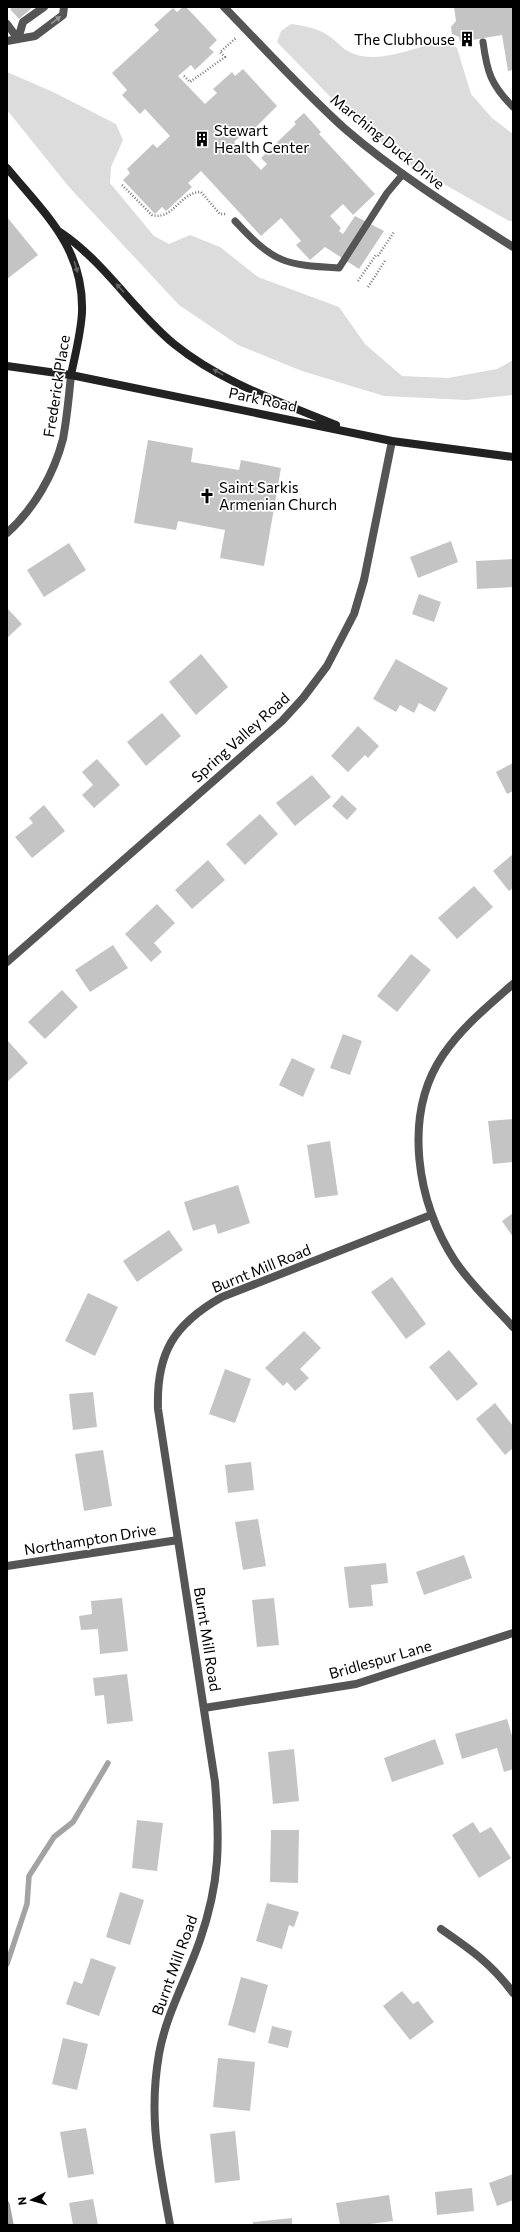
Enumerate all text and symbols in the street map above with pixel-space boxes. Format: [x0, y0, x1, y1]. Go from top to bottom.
one-way arrow [51, 15, 62, 24]
place label: The Clubhouse [354, 30, 455, 48]
building icon: The Clubhouse [458, 30, 476, 48]
street label: Marching Duck Drive [327, 90, 449, 193]
place label: Stewart Health Center [214, 121, 309, 156]
building icon: Stewart Health Center [193, 130, 211, 148]
one-way arrow [73, 262, 79, 274]
one-way arrow [116, 282, 125, 293]
street label: Frederick Place [39, 334, 73, 438]
one-way arrow [212, 369, 224, 376]
street label: Park Road [227, 383, 299, 415]
place label: Saint Sarkis Armenian Church [219, 478, 337, 513]
church icon: Saint Sarkis Armenian Church [198, 487, 216, 505]
street label: Spring Valley Road [187, 688, 293, 786]
street label: Burnt Mill Road [209, 1240, 313, 1296]
street label: Northampton Drive [23, 1520, 157, 1558]
street label: Burnt Mill Road [191, 1586, 225, 1692]
street label: Bridlespur Lane [327, 1636, 433, 1682]
street label: Burnt Mill Road [148, 1912, 200, 2018]
north arrow [12, 2180, 52, 2220]
text: N [15, 2196, 28, 2206]

